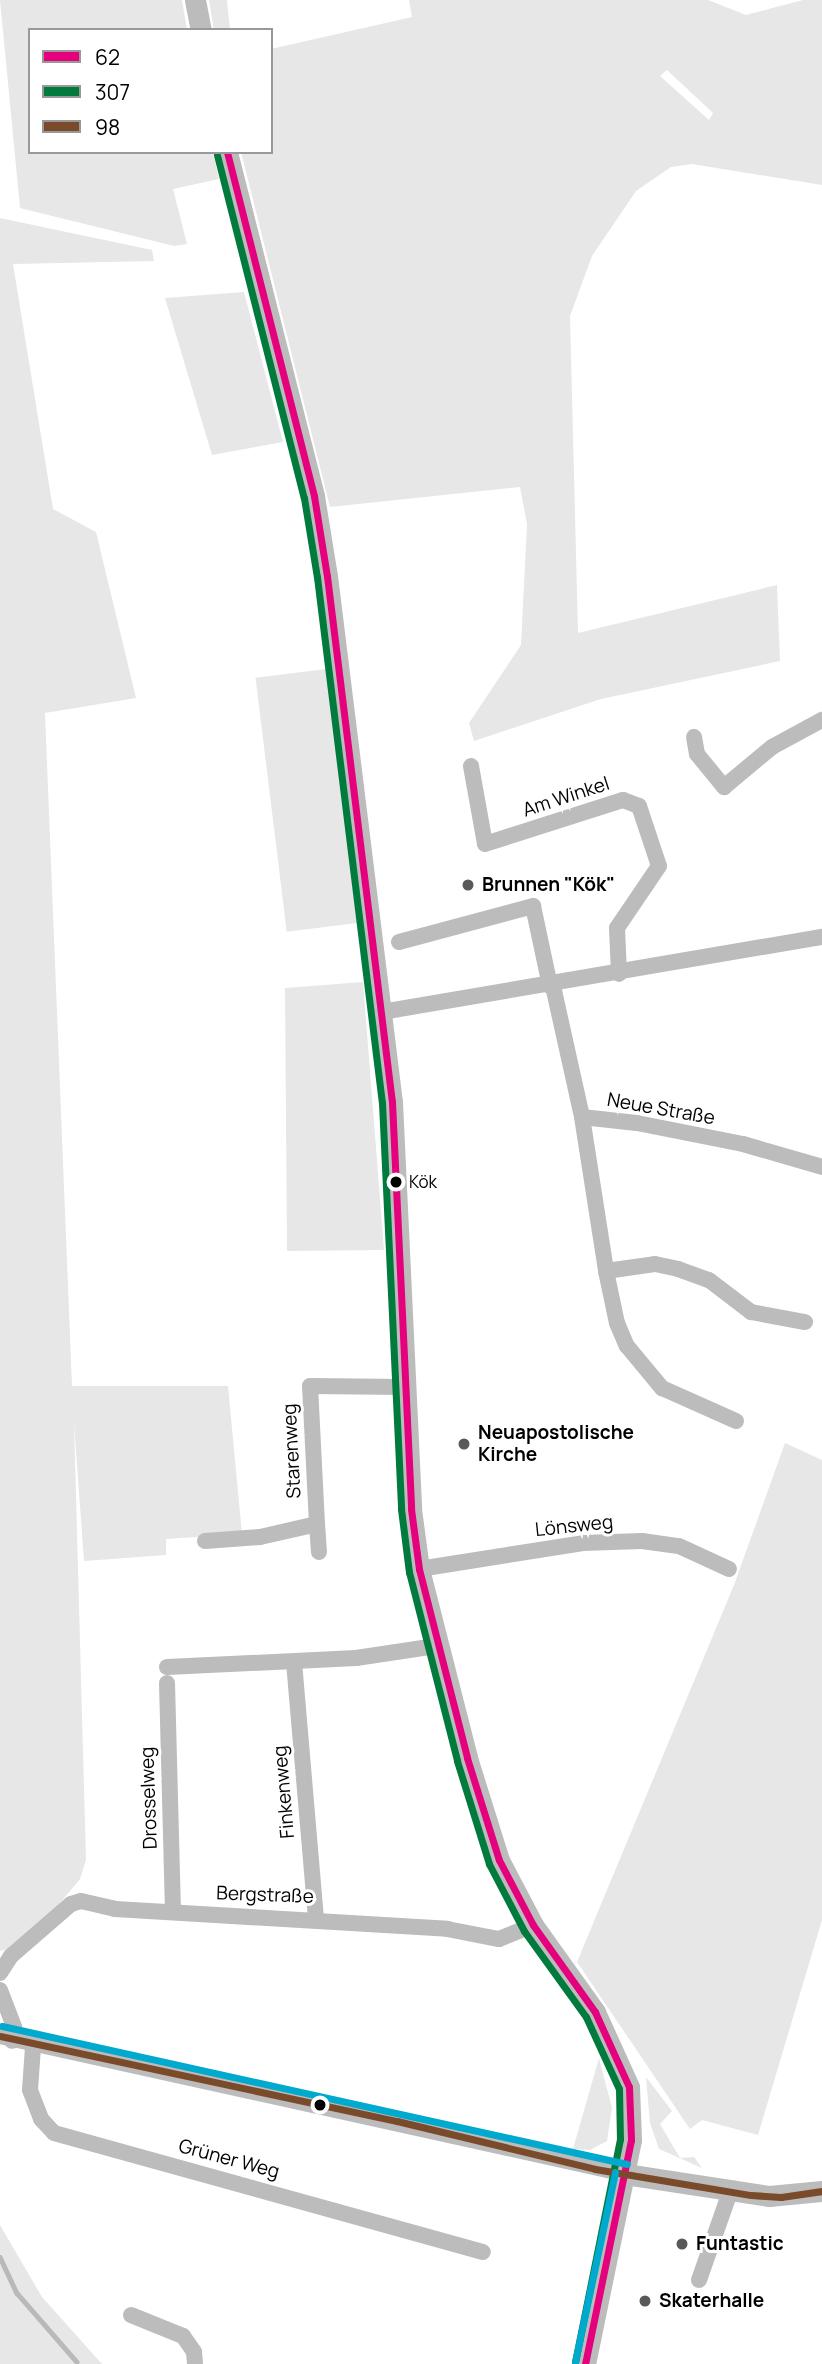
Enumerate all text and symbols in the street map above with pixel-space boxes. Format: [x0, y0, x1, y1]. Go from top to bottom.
legend [28, 28, 273, 154]
text: 62 [95, 43, 120, 71]
text: 307 [95, 78, 130, 106]
text: 98 [95, 113, 120, 141]
street label: Am Winkel [520, 772, 612, 822]
place label: Brunnen "Kök" [482, 874, 615, 896]
marker: Brunnen "Kök" [460, 877, 476, 893]
street label: Neue Straße [605, 1088, 717, 1130]
place label: Kök [409, 1172, 437, 1192]
marker: Kök [389, 1175, 403, 1189]
street label: Starenweg [278, 1403, 306, 1499]
place label: Neuapostolische Kirche [478, 1422, 634, 1466]
marker: Neuapostolische Kirche [456, 1436, 472, 1452]
street label: Lönsweg [534, 1511, 614, 1541]
street label: Finkenweg [269, 1745, 299, 1839]
street label: Drosselweg [136, 1746, 162, 1850]
street label: Bergstraße [216, 1882, 314, 1908]
unlabelled marker [313, 2098, 327, 2112]
street label: Grüner Weg [176, 2135, 282, 2183]
place label: Funtastic [696, 2233, 784, 2255]
marker: Funtastic [674, 2236, 690, 2252]
place label: Skaterhalle [659, 2290, 764, 2312]
marker: Skaterhalle [637, 2293, 653, 2309]

